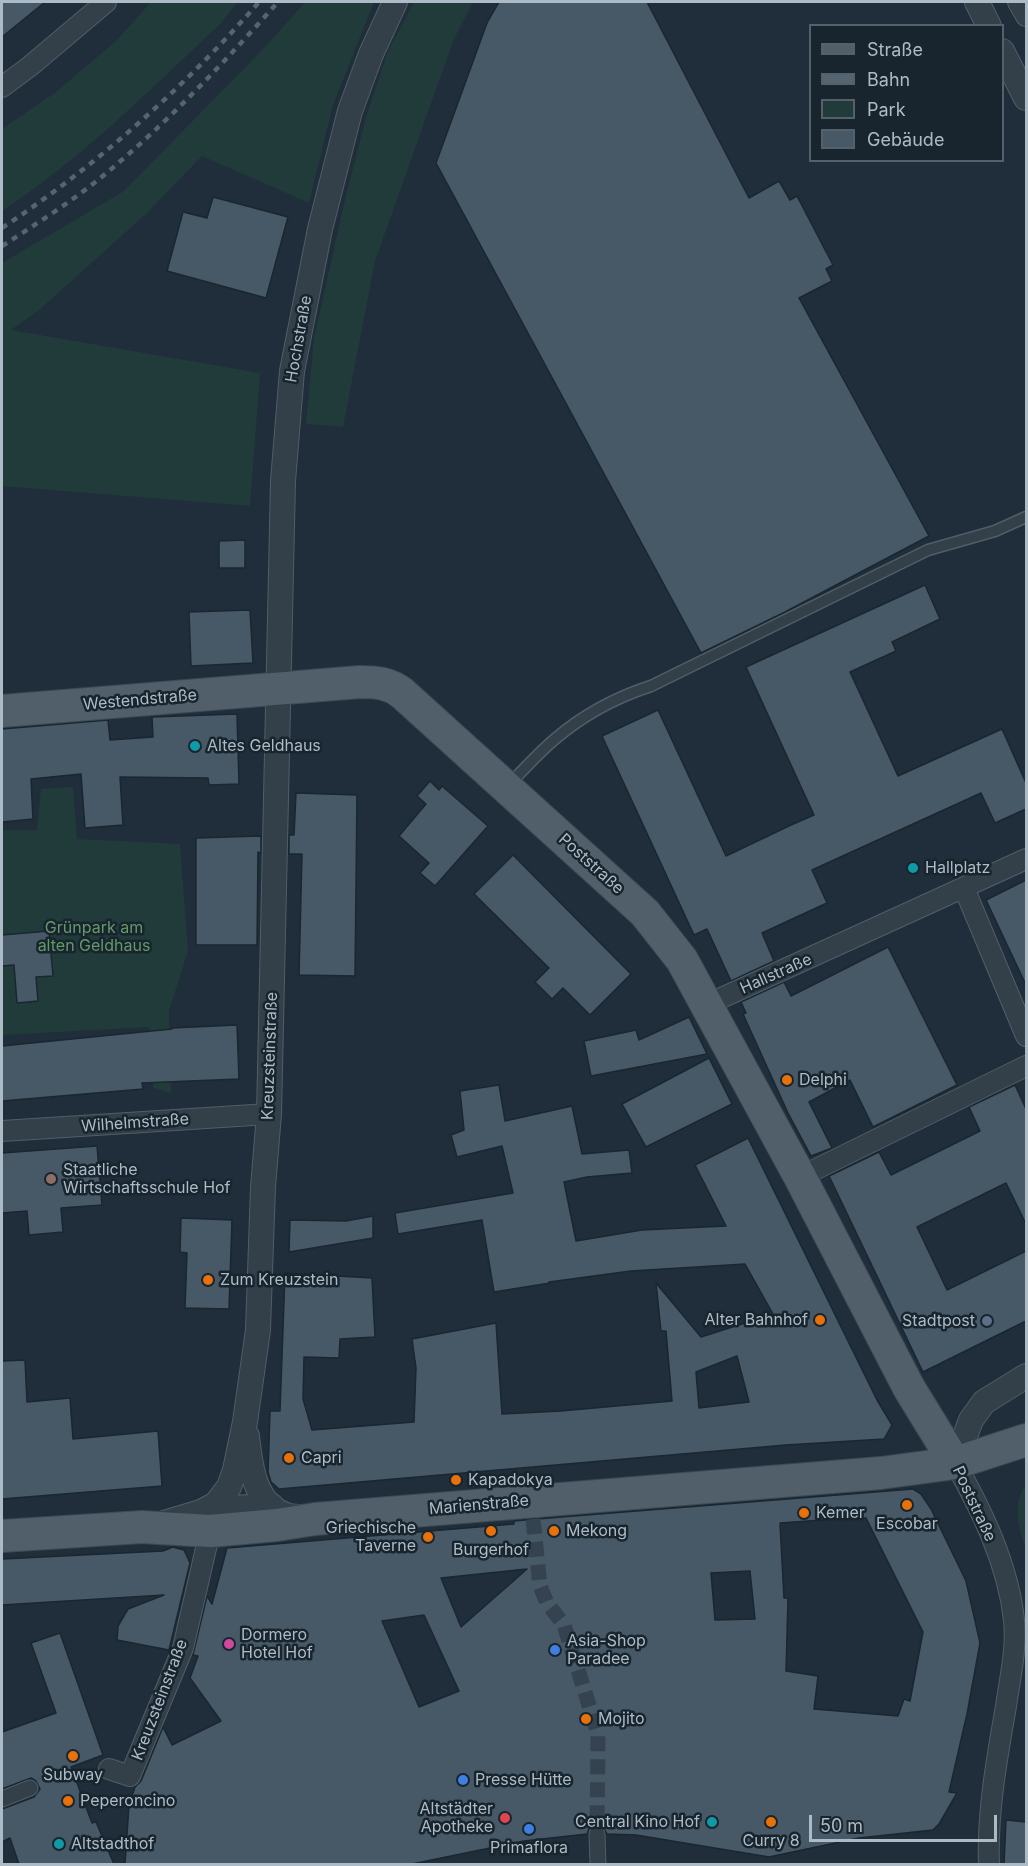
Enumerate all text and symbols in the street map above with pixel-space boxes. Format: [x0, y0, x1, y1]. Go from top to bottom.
legend [809, 24, 1004, 162]
text: Straße [867, 39, 923, 60]
text: Bahn [867, 69, 910, 90]
text: Park [867, 99, 906, 120]
text: Gebäude [867, 129, 944, 150]
street label: Hochstraße [282, 294, 316, 384]
street label: Westendstraße [82, 685, 198, 715]
place label: Altes Geldhaus [207, 736, 321, 756]
marker: Altes Geldhaus [188, 739, 202, 753]
street label: Poststraße [554, 830, 628, 898]
place label: Hallplatz [925, 858, 990, 878]
marker: Hallplatz [906, 861, 920, 875]
park label: Grünpark am alten Geldhaus [38, 918, 150, 956]
street label: Hallstraße [737, 950, 815, 998]
street label: Kreuzsteinstraße [258, 992, 282, 1120]
place label: Delphi [799, 1070, 847, 1090]
marker: Delphi [780, 1073, 794, 1087]
street label: Wilhelmstraße [80, 1110, 190, 1136]
place label: Staatliche Wirtschaftsschule Hof [63, 1160, 231, 1198]
marker: Staatliche Wirtschaftsschule Hof [44, 1172, 58, 1186]
place label: Zum Kreuzstein [220, 1270, 338, 1290]
marker: Zum Kreuzstein [201, 1273, 215, 1287]
place label: Alter Bahnhof [705, 1310, 808, 1330]
place label: Stadtpost [902, 1311, 975, 1331]
marker: Alter Bahnhof [813, 1313, 827, 1327]
marker: Stadtpost [980, 1314, 994, 1328]
place label: Capri [301, 1448, 342, 1468]
marker: Capri [282, 1451, 296, 1465]
street label: Poststraße [948, 1463, 1000, 1545]
place label: Kapadokya [468, 1470, 553, 1490]
marker: Kapadokya [449, 1473, 463, 1487]
street label: Marienstraße [428, 1491, 530, 1519]
marker: Escobar [900, 1498, 914, 1512]
place label: Kemer [816, 1503, 865, 1523]
marker: Kemer [797, 1506, 811, 1520]
place label: Escobar [876, 1514, 938, 1534]
place label: Griechische Taverne [326, 1518, 416, 1556]
place label: Mekong [566, 1521, 627, 1541]
marker: Burgerhof [484, 1524, 498, 1538]
marker: Mekong [547, 1524, 561, 1538]
marker: Griechische Taverne [421, 1530, 435, 1544]
place label: Burgerhof [453, 1540, 529, 1560]
place label: Dormero Hotel Hof [241, 1625, 313, 1663]
place label: Asia-Shop Paradee [567, 1631, 646, 1669]
street label: Kreuzsteinstraße [128, 1637, 192, 1763]
marker: Dormero Hotel Hof [222, 1637, 236, 1651]
marker: Asia-Shop Paradee [548, 1643, 562, 1657]
place label: Mojito [598, 1709, 644, 1729]
marker: Mojito [579, 1712, 593, 1726]
marker: Subway [66, 1749, 80, 1763]
place label: Subway [43, 1765, 103, 1785]
place label: Presse Hütte [475, 1770, 572, 1790]
marker: Presse Hütte [456, 1773, 470, 1787]
place label: Peperoncino [80, 1791, 175, 1811]
marker: Peperoncino [61, 1794, 75, 1808]
place label: Altstädter Apotheke [420, 1799, 493, 1837]
scale bar [812, 1803, 1000, 1841]
marker: Altstädter Apotheke [498, 1811, 512, 1825]
place label: Central Kino Hof [575, 1812, 700, 1832]
marker: Central Kino Hof [705, 1815, 719, 1829]
marker: Curry 8 [764, 1815, 778, 1829]
text: 50 m [820, 1815, 863, 1836]
marker: Primaflora [522, 1822, 536, 1836]
place label: Curry 8 [742, 1831, 800, 1851]
place label: Altstadthof [71, 1834, 154, 1854]
marker: Altstadthof [52, 1837, 66, 1851]
place label: Primaflora [490, 1838, 568, 1858]

